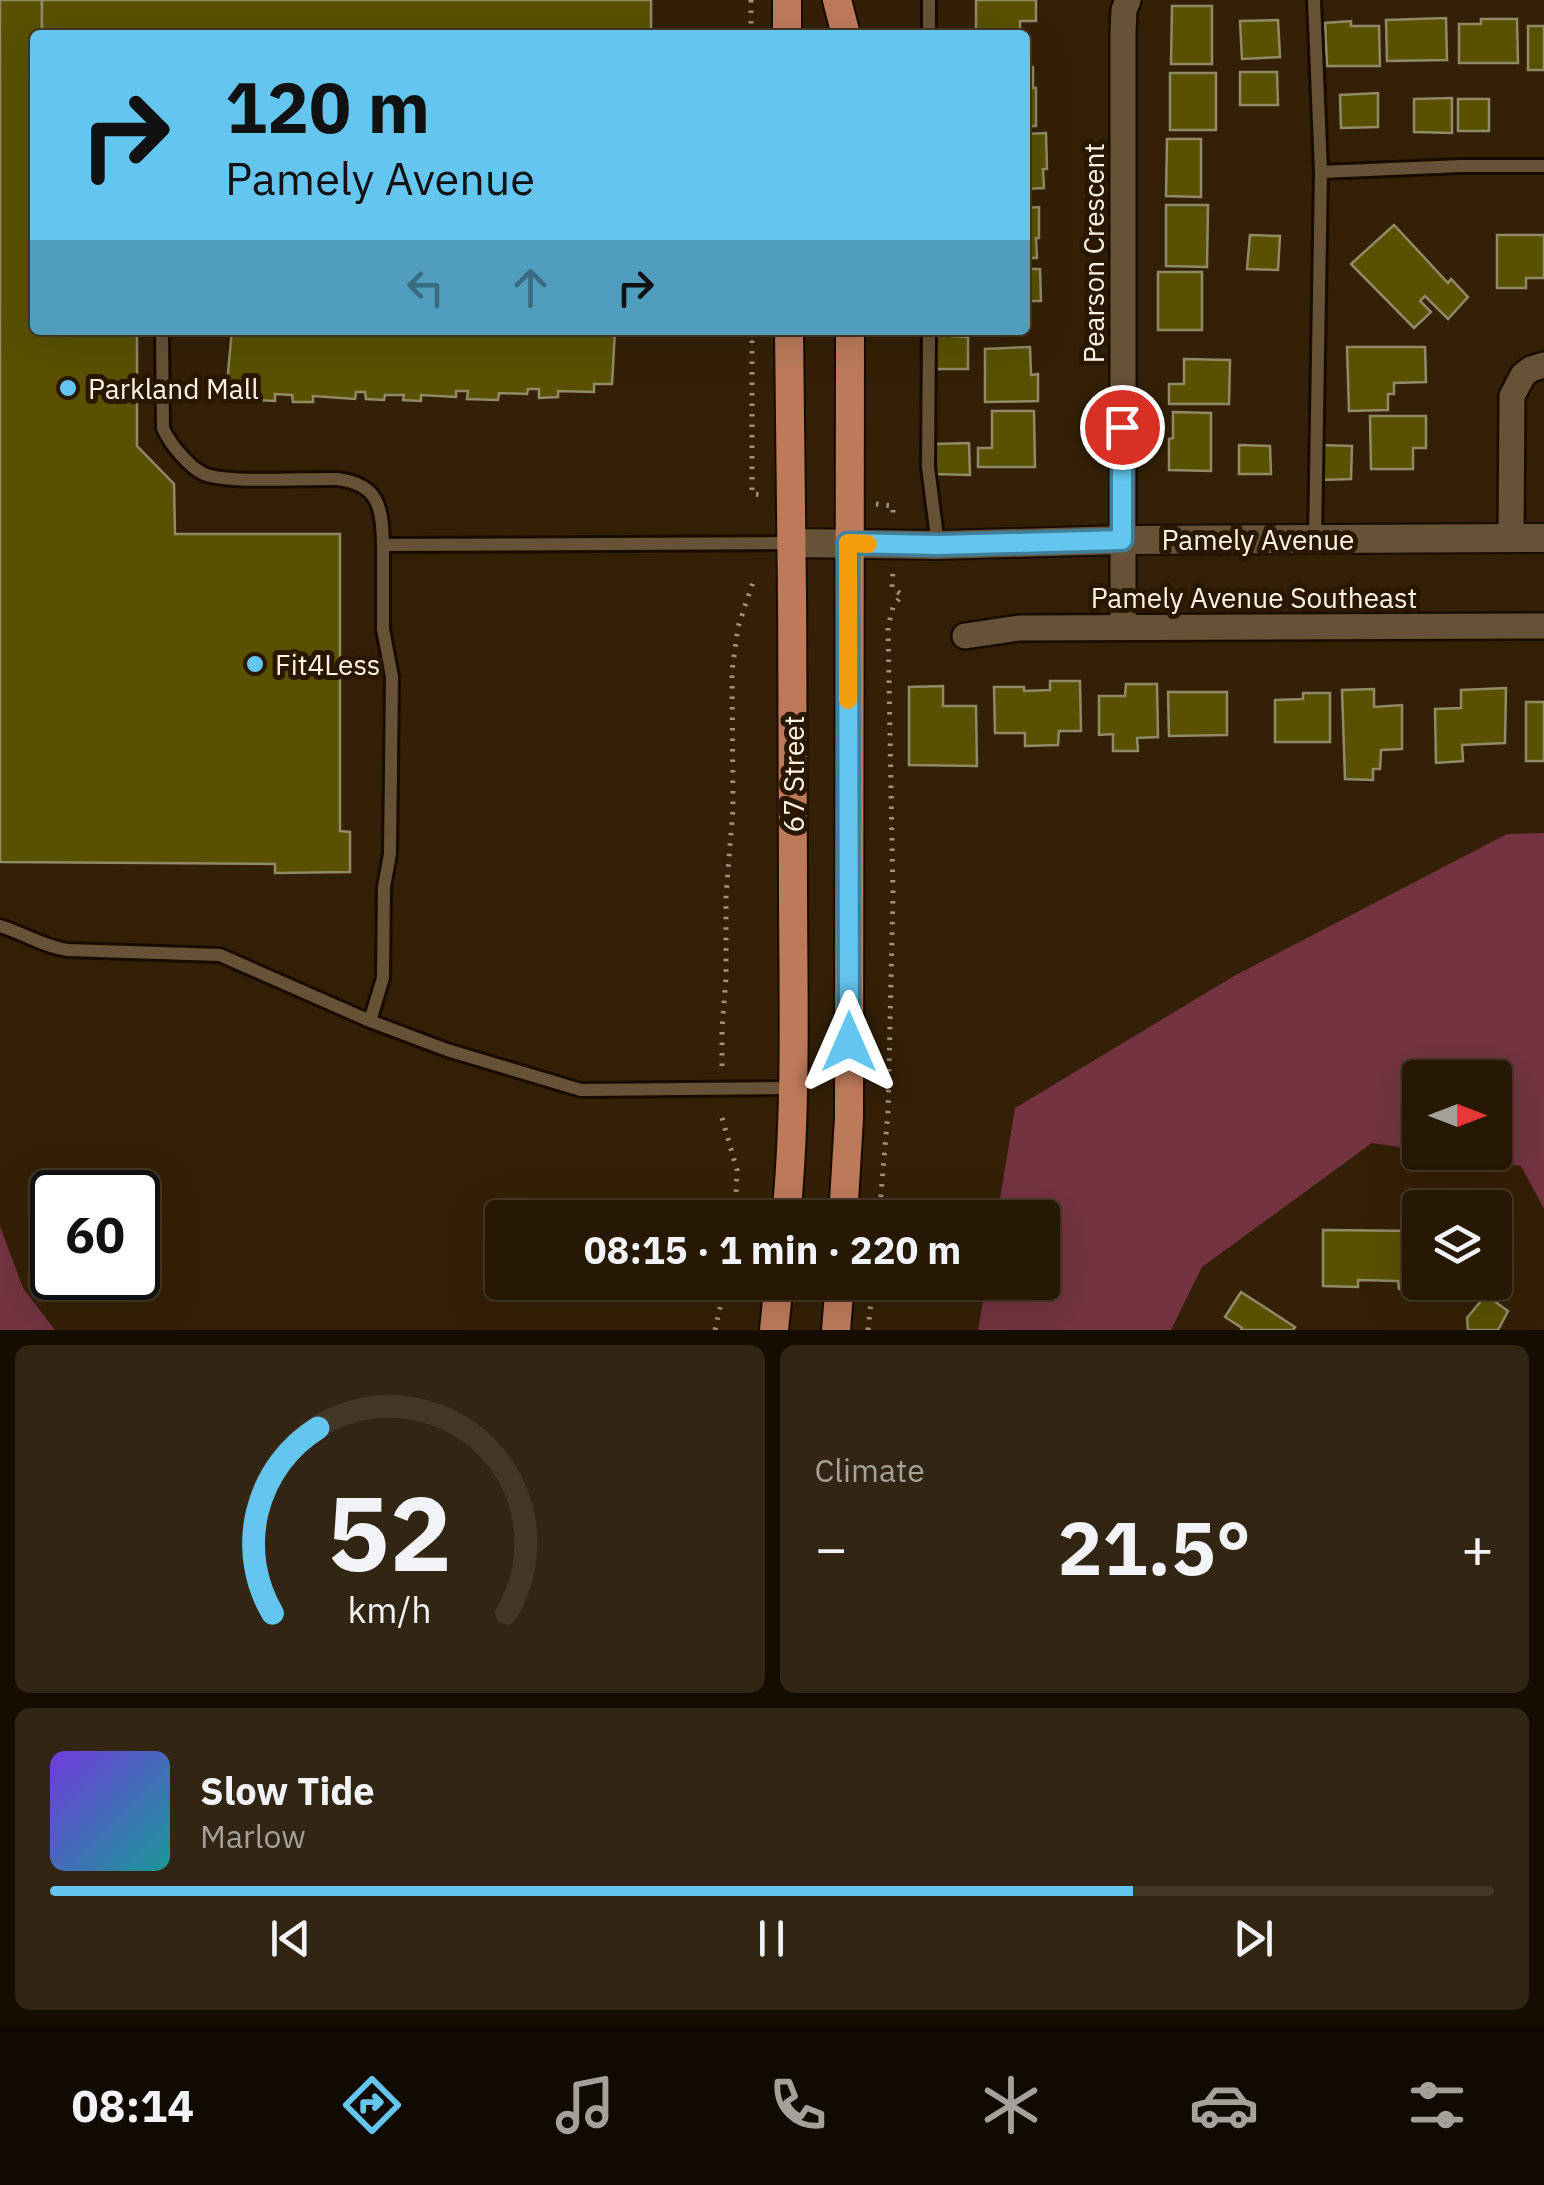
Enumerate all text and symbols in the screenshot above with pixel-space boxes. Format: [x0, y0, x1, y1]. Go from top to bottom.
text: 120 m [225, 61, 430, 152]
icon: right [60, 70, 190, 200]
street label: Pearson Crescent [1075, 143, 1112, 363]
text: Pamely Avenue [225, 149, 535, 207]
icon: left [398, 260, 453, 315]
icon: ahead [503, 260, 558, 315]
icon: right [608, 260, 663, 315]
place label: Parkland Mall [88, 370, 259, 407]
marker: Parkland Mall [57, 377, 79, 399]
pin [1080, 385, 1165, 470]
icon: arrive [1095, 400, 1150, 455]
street label: Pamely Avenue [1162, 521, 1354, 558]
street label: Pamely Avenue Southeast [1091, 579, 1417, 616]
place label: Fit4Less [275, 646, 381, 683]
marker: Fit4Less [244, 653, 266, 675]
street label: 67 Street [775, 715, 812, 833]
position arrow [797, 990, 901, 1094]
north arrow [1402, 1060, 1512, 1170]
map controls [1402, 1060, 1512, 1300]
speed limit sign: 60 [30, 1170, 160, 1300]
button: layers [1402, 1190, 1512, 1300]
text: 08:15 · 1 min · 220 m [584, 1225, 961, 1274]
text: Climate [815, 1449, 925, 1491]
text: 52 [327, 1464, 452, 1600]
text: 21.5° [1057, 1498, 1251, 1596]
text: − [815, 1512, 848, 1583]
text: + [1461, 1512, 1494, 1583]
text: km/h [348, 1586, 432, 1633]
text: Slow Tide [200, 1766, 375, 1815]
text: Marlow [200, 1815, 306, 1857]
icon: previous [263, 1911, 318, 1966]
icon: pause [744, 1911, 799, 1966]
icon: next [1226, 1911, 1281, 1966]
icon: directions [337, 2070, 407, 2140]
icon: music [550, 2070, 620, 2140]
icon: phone [763, 2070, 833, 2140]
icon: climate [976, 2070, 1046, 2140]
icon: car [1189, 2070, 1259, 2140]
icon: filters [1402, 2070, 1472, 2140]
text: 08:14 [72, 2076, 194, 2134]

